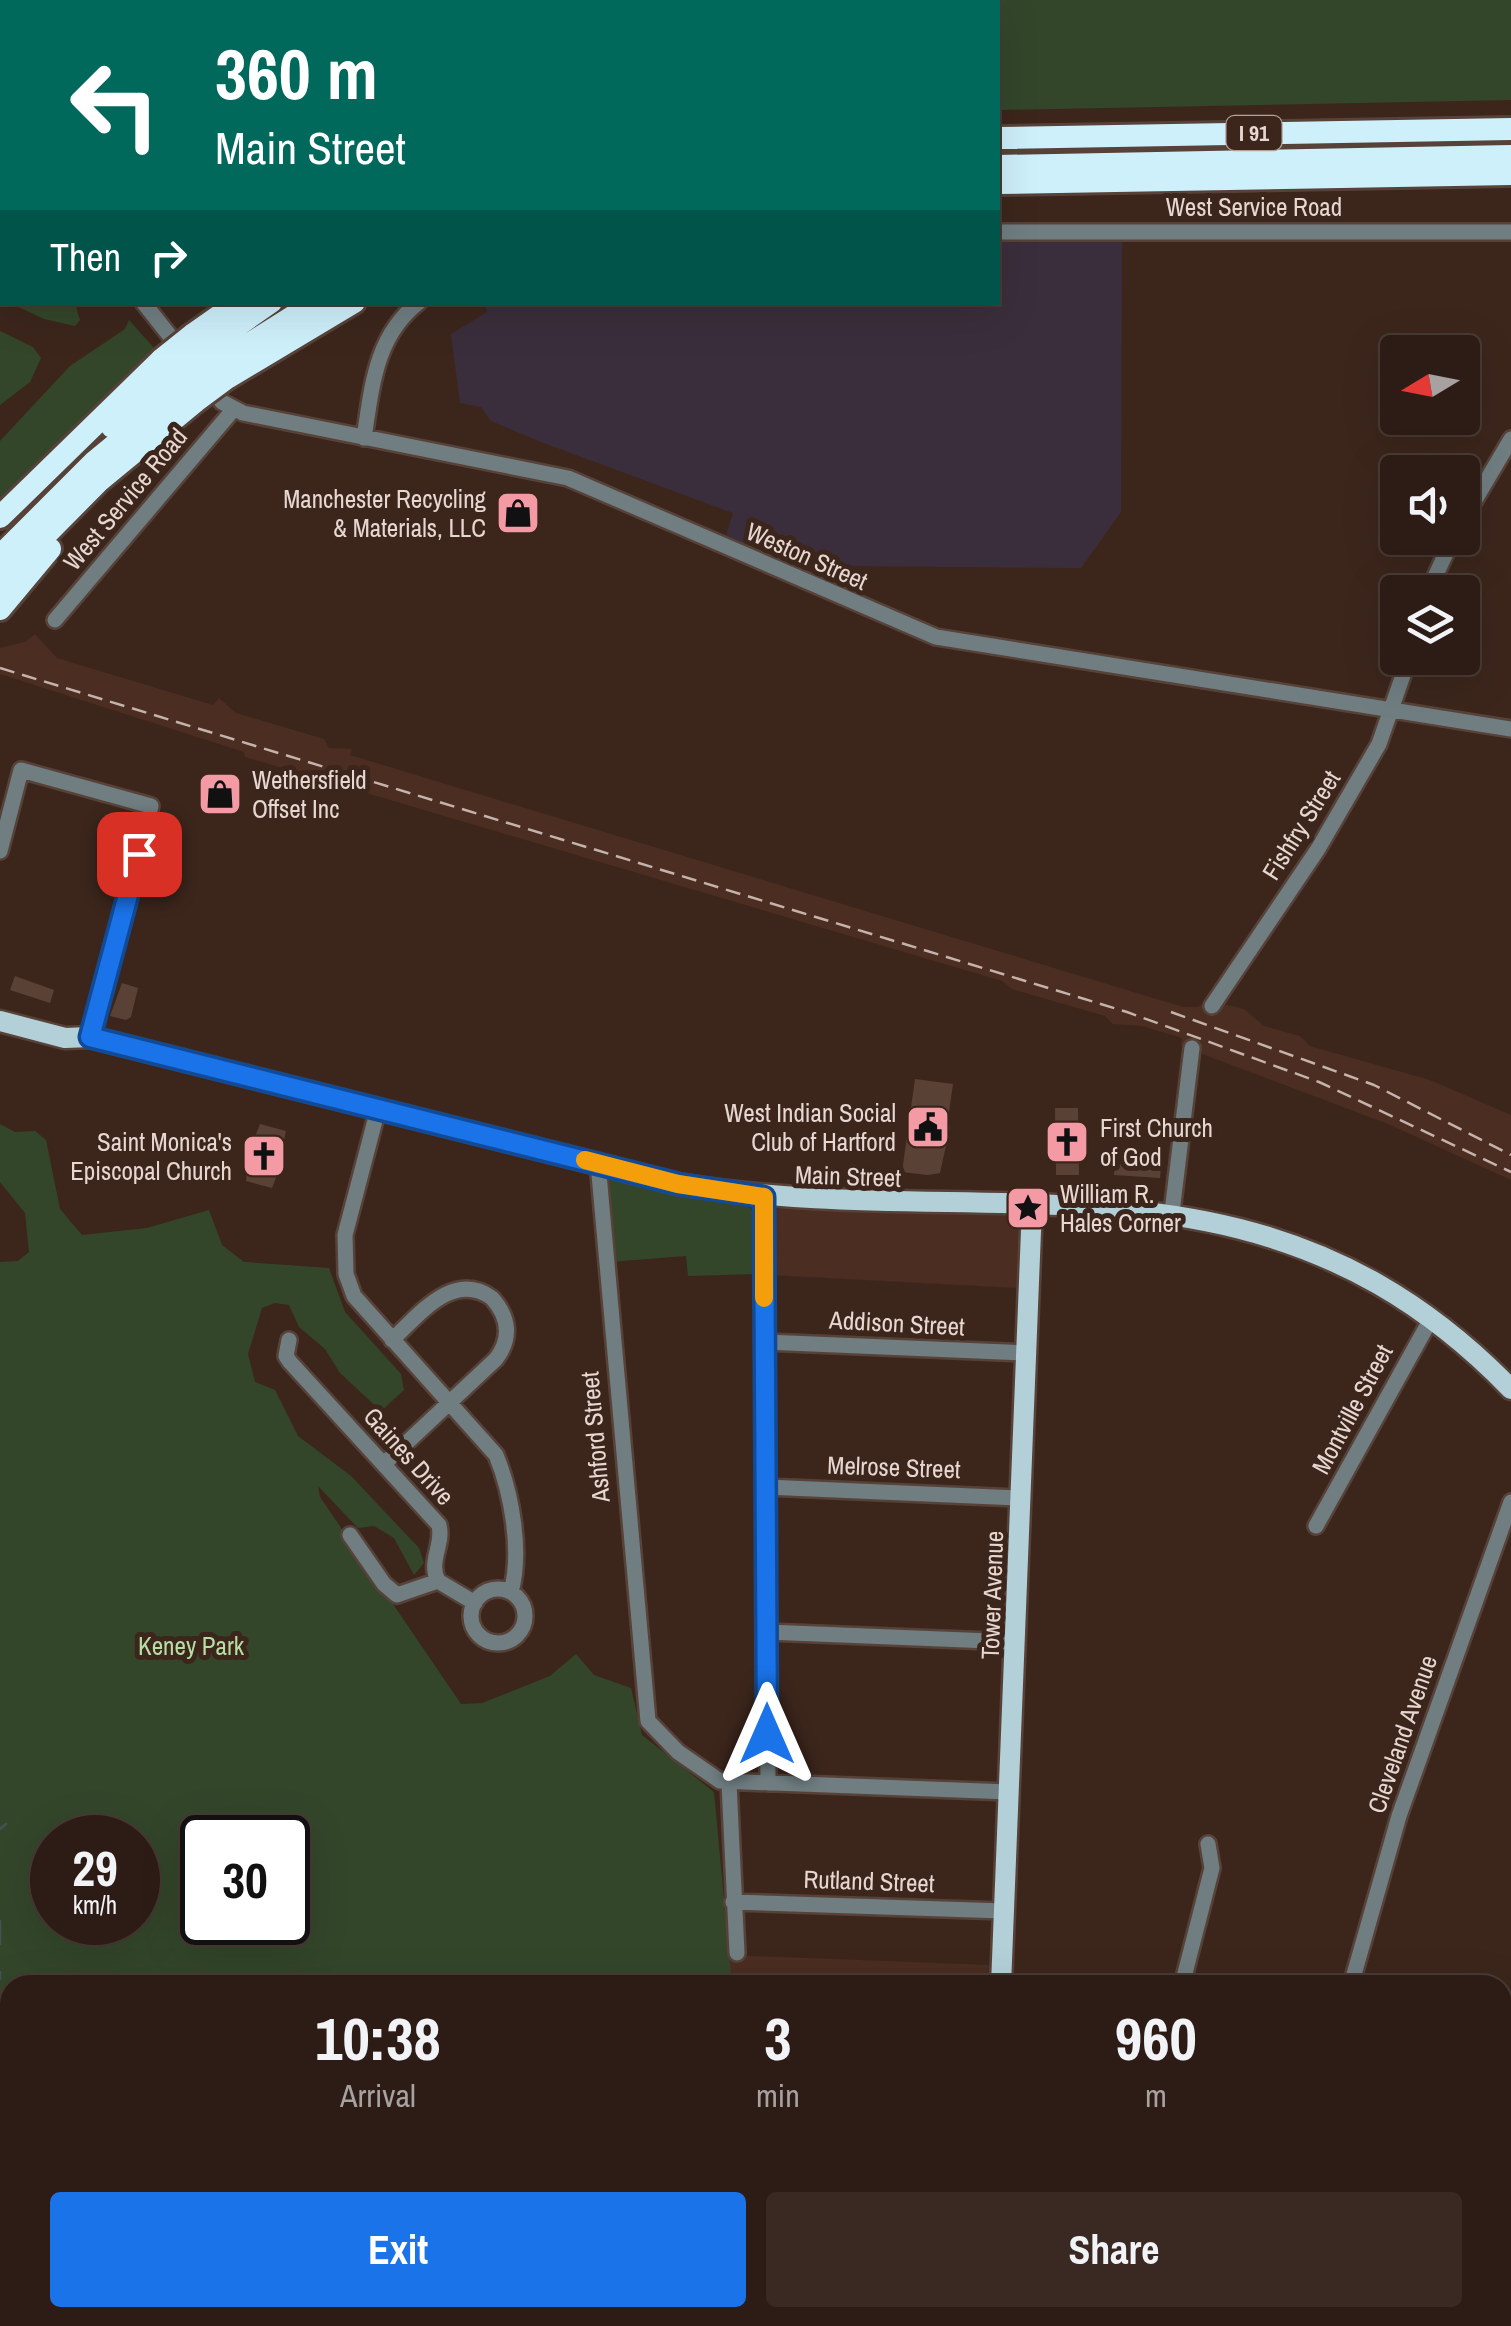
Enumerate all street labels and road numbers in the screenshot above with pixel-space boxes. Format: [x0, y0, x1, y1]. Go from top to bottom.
road number: I 91 [1226, 116, 1282, 150]
street label: West Service Road [1166, 190, 1342, 224]
street label: West Service Road [55, 421, 195, 577]
street label: Weston Street [741, 514, 873, 598]
street label: Fishfry Street [1254, 764, 1348, 886]
street label: Main Street [794, 1157, 902, 1195]
street label: Addison Street [827, 1302, 966, 1344]
street label: Montville Street [1304, 1338, 1401, 1480]
street label: Ashford Street [572, 1370, 618, 1505]
street label: Gaines Drive [356, 1400, 462, 1512]
street label: Melrose Street [827, 1448, 961, 1486]
street label: Tower Avenue [973, 1530, 1011, 1660]
street label: Cleveland Avenue [1359, 1651, 1445, 1817]
street label: Rutland Street [803, 1862, 935, 1900]

